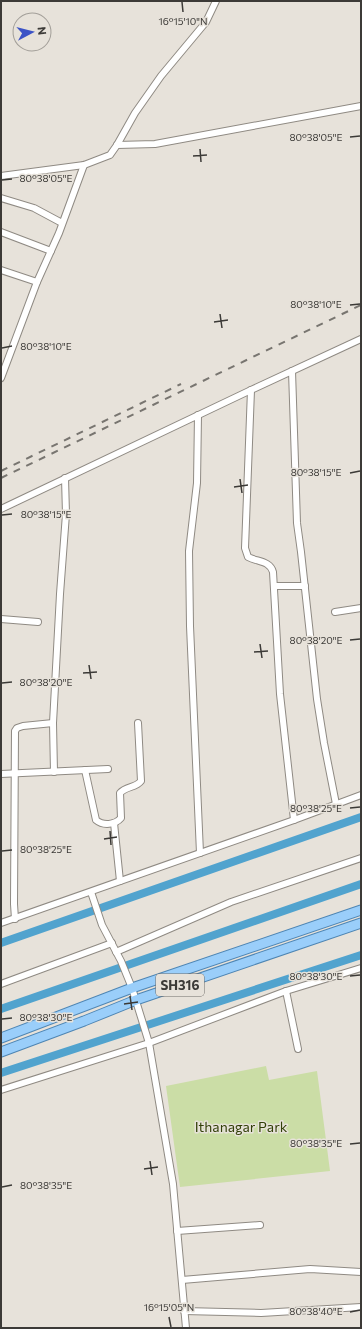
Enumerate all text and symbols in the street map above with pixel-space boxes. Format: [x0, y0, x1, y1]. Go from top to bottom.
north arrow [12, 12, 52, 52]
text: 16°15'10"N [158, 15, 208, 27]
text: N [35, 26, 49, 36]
text: 80°38'05"E [290, 131, 343, 143]
text: 80°38'05"E [20, 172, 73, 184]
text: 80°38'10"E [290, 298, 342, 310]
text: 80°38'10"E [20, 340, 72, 352]
text: 80°38'15"E [291, 466, 341, 478]
text: 80°38'15"E [21, 508, 71, 520]
text: 80°38'20"E [290, 634, 342, 646]
text: 80°38'20"E [20, 676, 72, 688]
text: 80°38'25"E [290, 802, 342, 814]
text: 80°38'25"E [20, 843, 72, 855]
text: 80°38'30"E [290, 970, 343, 982]
road number: SH316 [156, 974, 204, 996]
text: 80°38'30"E [20, 1011, 73, 1023]
park label: Ithanagar Park [195, 1118, 288, 1135]
text: 80°38'35"E [290, 1137, 342, 1149]
text: 80°38'35"E [20, 1179, 72, 1191]
text: 16°15'05"N [144, 1301, 194, 1313]
text: 80°38'40"E [289, 1305, 343, 1317]

